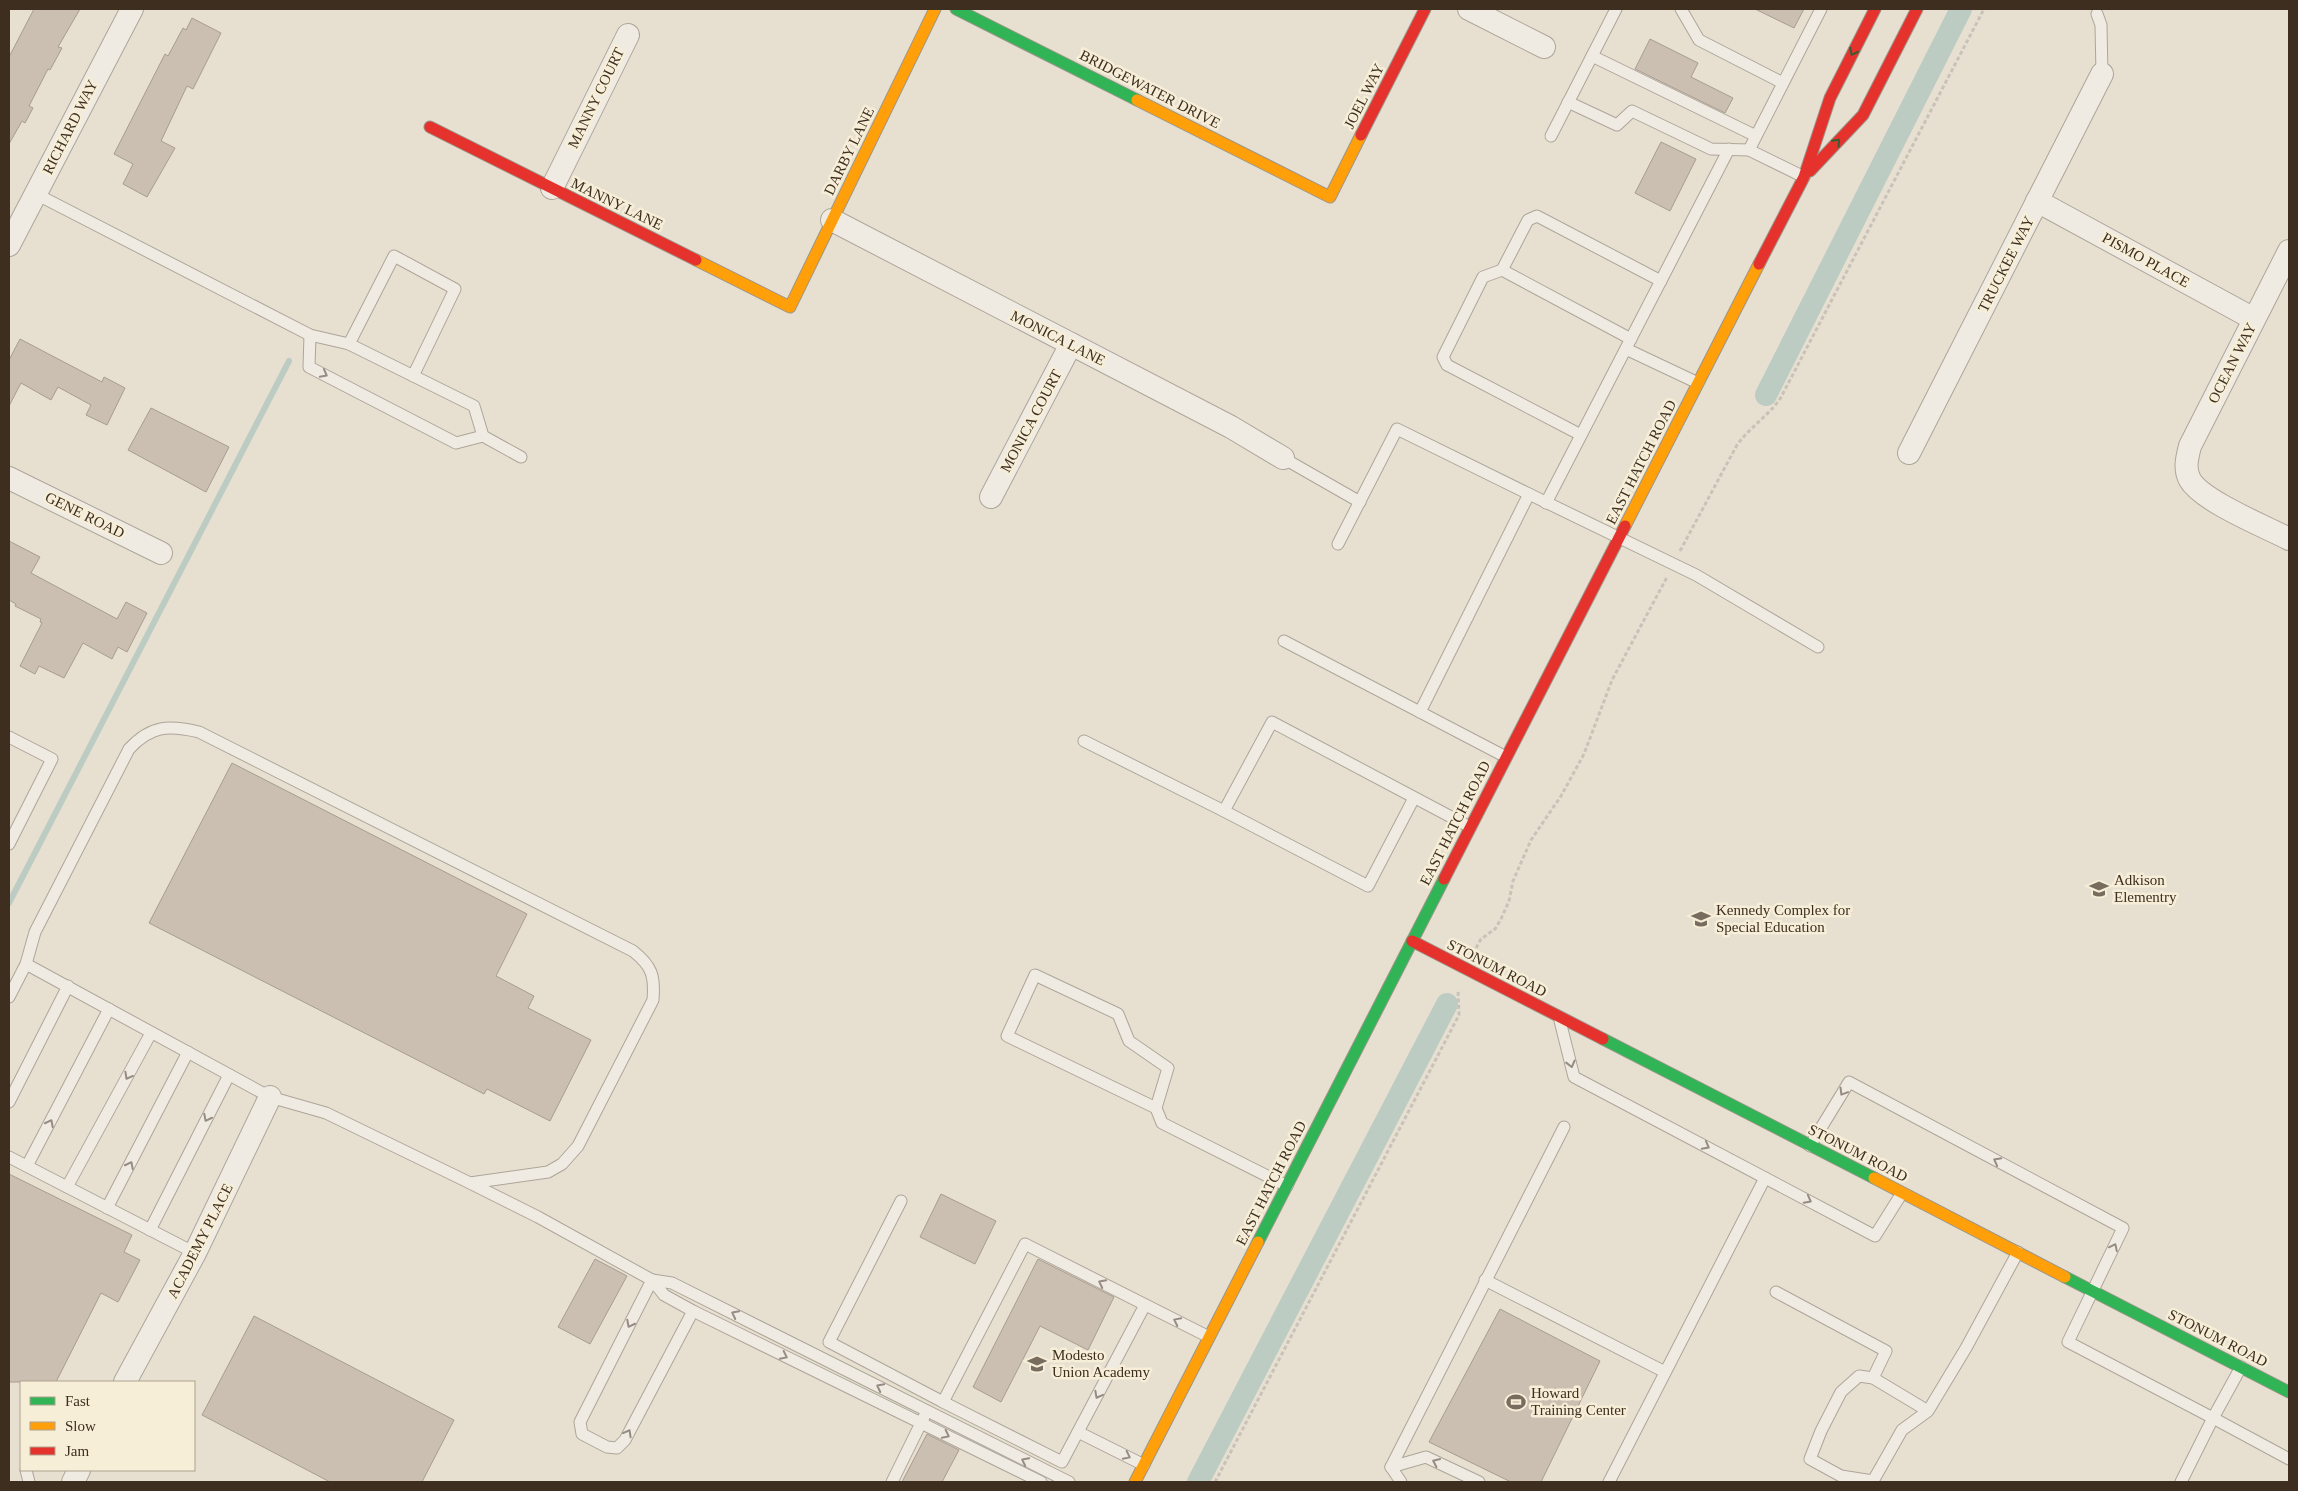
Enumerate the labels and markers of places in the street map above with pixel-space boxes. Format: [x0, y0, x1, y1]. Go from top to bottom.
place label: Adkison Elementry [2114, 872, 2177, 905]
school or university icon: Adkison Elementry [2088, 878, 2110, 900]
place label: Kennedy Complex for Special Education [1716, 902, 1850, 935]
school or university icon: Kennedy Complex for Special Education [1690, 908, 1712, 930]
place label: Modesto Union Academy [1052, 1347, 1150, 1380]
school or university icon: Modesto Union Academy [1026, 1353, 1048, 1375]
place label: Howard Training Center [1531, 1385, 1626, 1418]
sports icon: Howard Training Center [1505, 1391, 1527, 1413]

